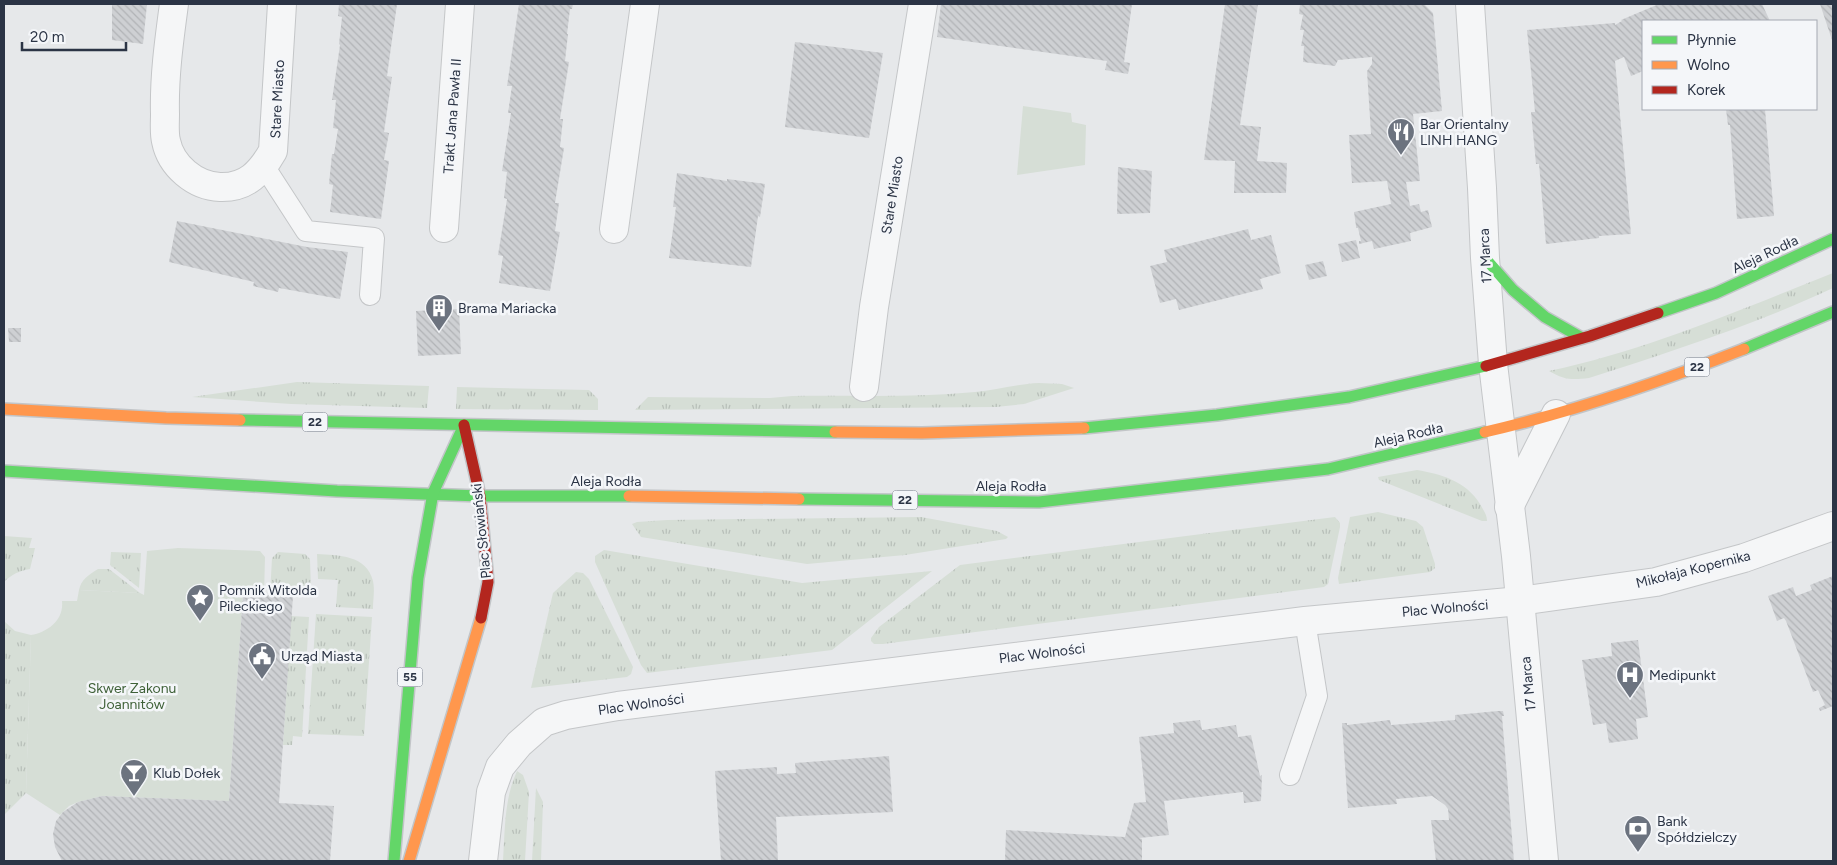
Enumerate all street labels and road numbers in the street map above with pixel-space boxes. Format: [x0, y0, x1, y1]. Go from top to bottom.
street label: Trakt Jana Pawła II [440, 58, 465, 174]
street label: Stare Miasto [267, 59, 288, 139]
street label: Stare Miasto [878, 155, 907, 235]
street label: 17 Marca [1476, 228, 1495, 284]
street label: Aleja Rodła [1730, 232, 1801, 277]
road number: 22 [1684, 358, 1710, 377]
road number: 22 [302, 412, 328, 432]
street label: Aleja Rodła [1372, 419, 1444, 452]
street label: Aleja Rodła [571, 473, 641, 490]
street label: Aleja Rodła [976, 478, 1046, 495]
street label: Plac Słowiański [468, 483, 495, 579]
road number: 22 [892, 490, 918, 510]
street label: Mikołaja Kopernika [1634, 547, 1752, 592]
street label: Plac Wolności [1401, 596, 1489, 621]
street label: Plac Wolności [998, 640, 1086, 667]
street label: 17 Marca [1517, 656, 1540, 712]
road number: 55 [398, 668, 422, 686]
street label: Plac Wolności [597, 690, 685, 719]

